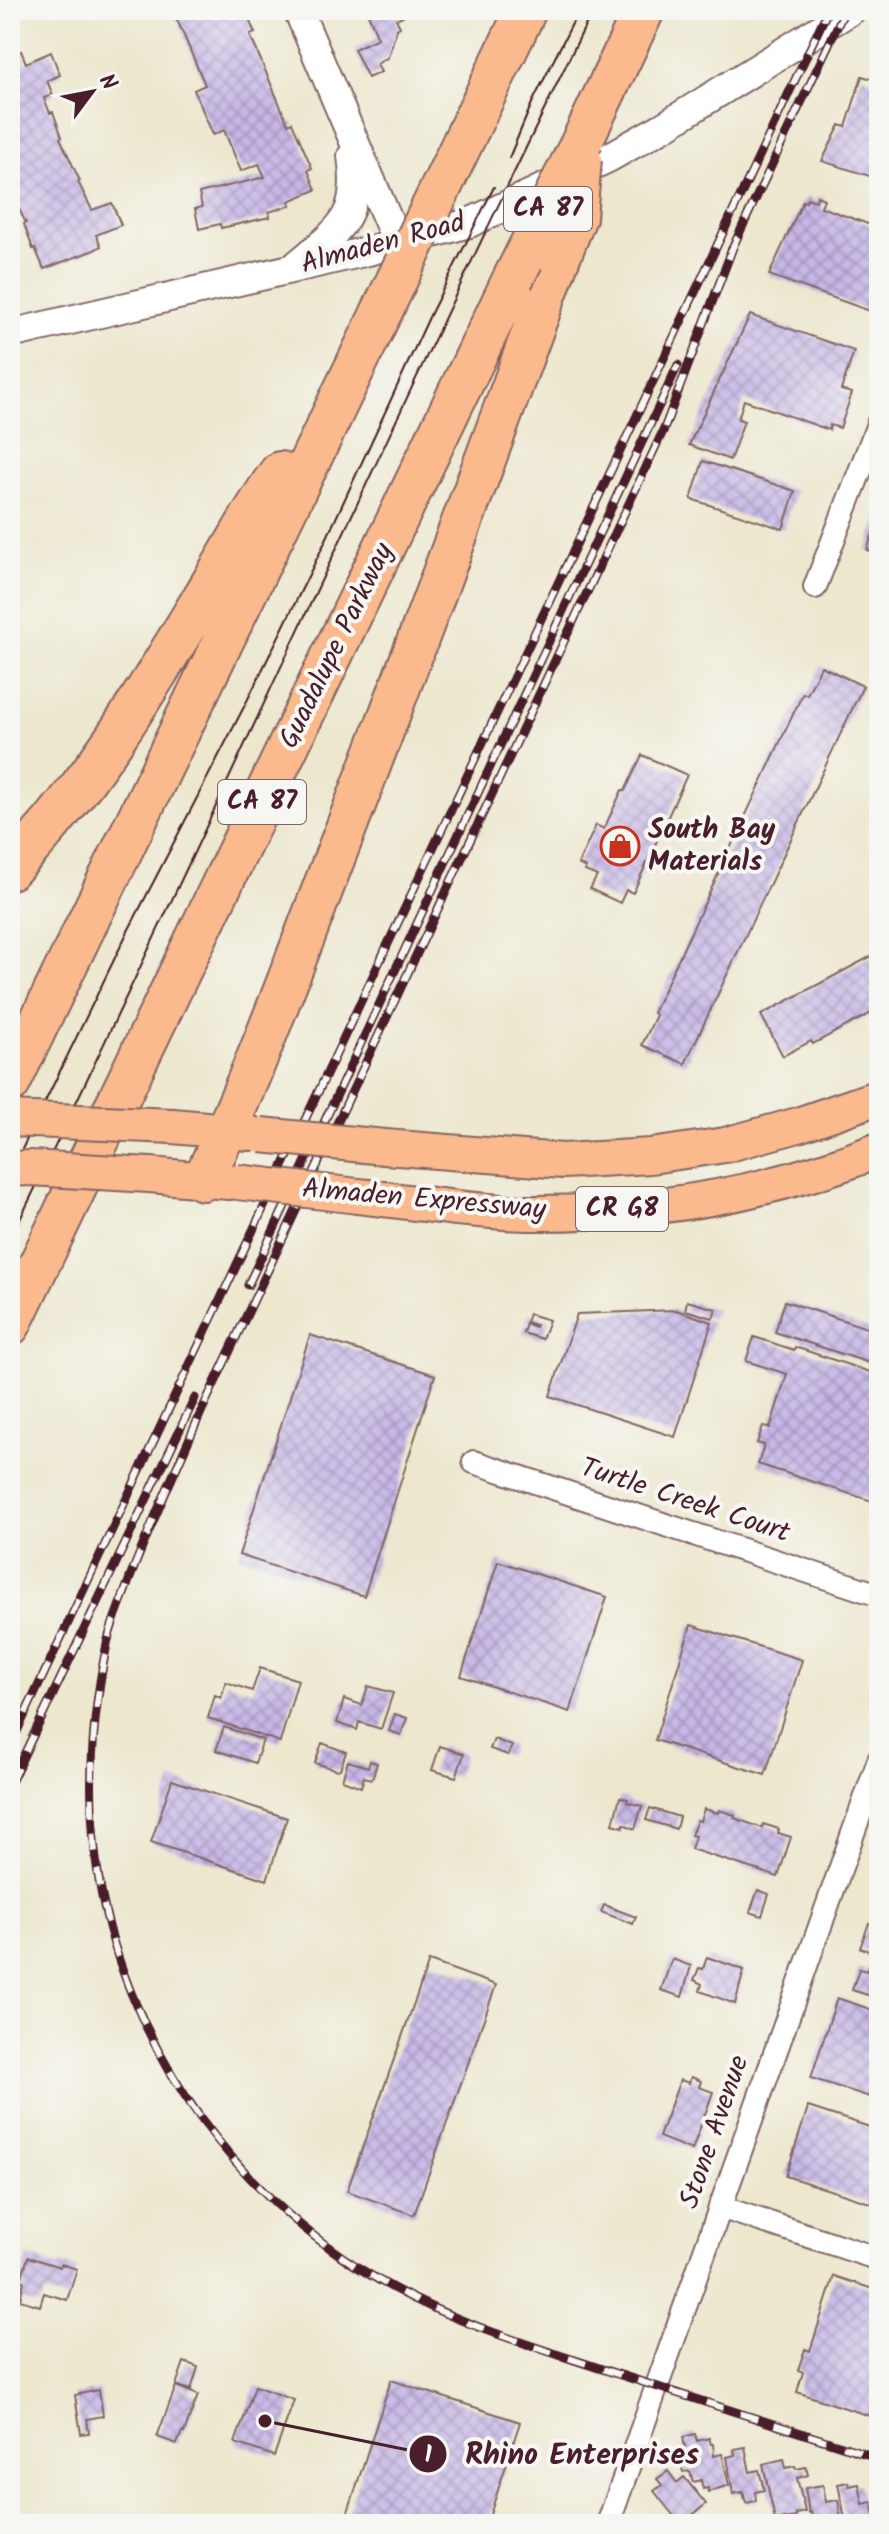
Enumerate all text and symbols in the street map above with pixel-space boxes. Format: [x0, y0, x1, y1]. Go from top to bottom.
north arrow [52, 52, 132, 132]
text: N [88, 68, 125, 98]
road number: CA 87 [504, 187, 592, 231]
street label: Almaden Road [296, 200, 471, 287]
street label: Guadalupe Parkway [268, 535, 407, 757]
road number: CA 87 [218, 780, 306, 824]
place label: South Bay Materials [648, 808, 776, 885]
shop icon: South Bay Materials [599, 825, 641, 867]
street label: Almaden Expressway [300, 1167, 549, 1233]
road number: CR G8 [576, 1187, 668, 1231]
street label: Turtle Creek Court [574, 1446, 797, 1556]
street label: Stone Avenue [668, 2049, 762, 2215]
callout: Rhino Enterprises [408, 2427, 715, 2481]
text: Rhino Enterprises [465, 2432, 699, 2480]
text: 1 [424, 2436, 432, 2475]

